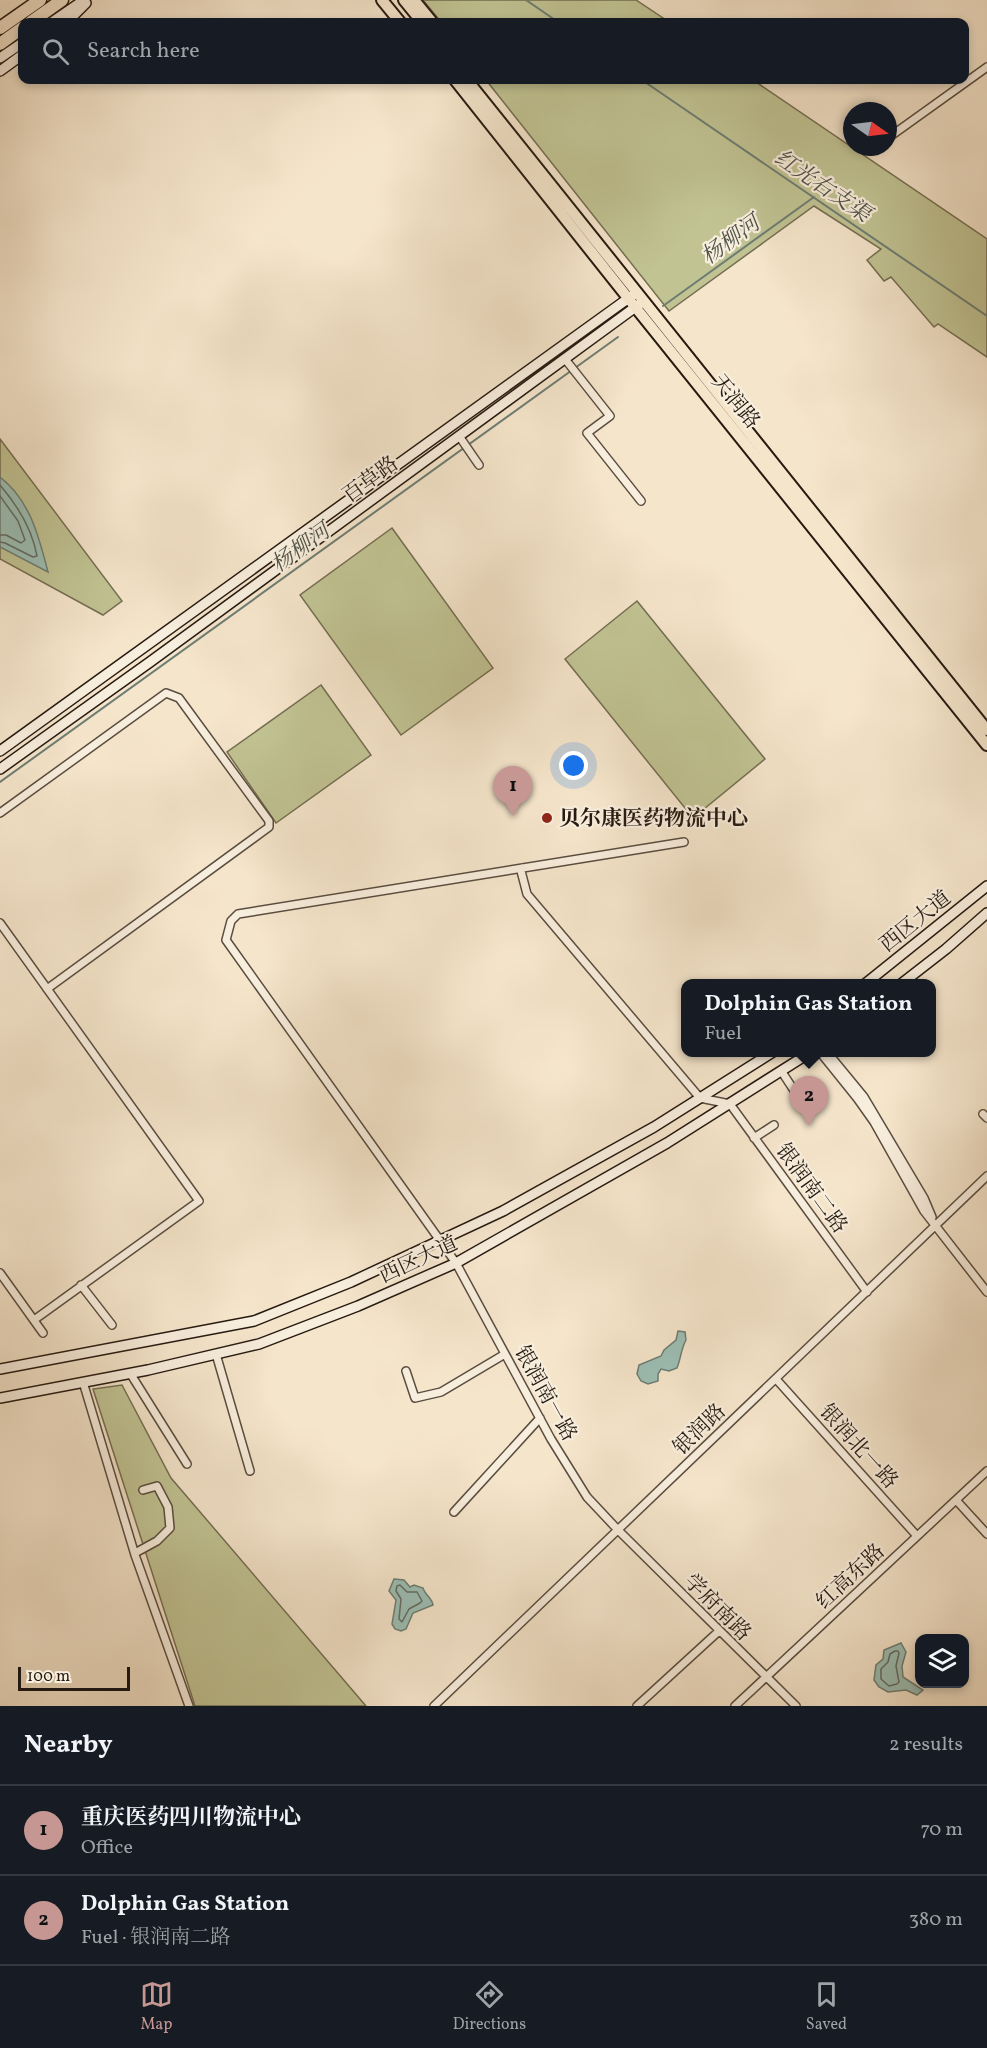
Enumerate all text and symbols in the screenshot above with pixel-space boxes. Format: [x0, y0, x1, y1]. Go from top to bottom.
search box [18, 18, 969, 84]
icon: search [39, 35, 72, 68]
text: Search here [87, 36, 200, 67]
north arrow [843, 102, 897, 156]
water label: 红光右支渠 [767, 143, 878, 232]
water label: 杨柳河 [696, 207, 771, 273]
street label: 天润路 [704, 368, 766, 436]
street label: 百草路 [337, 450, 405, 510]
water label: 杨柳河 [266, 515, 341, 581]
your location [559, 751, 588, 780]
pin: 1 [494, 766, 532, 816]
place label: 贝尔康医药物流中心 [559, 805, 748, 834]
marker: 贝尔康医药物流中心 [540, 811, 554, 825]
street label: 西区大道 [874, 884, 958, 960]
popup [681, 979, 936, 1057]
text: Dolphin Gas Station [704, 989, 913, 1020]
text: Fuel [704, 1020, 742, 1048]
pin: 2 [790, 1076, 828, 1126]
street label: 银润南二路 [768, 1138, 853, 1240]
street label: 西区大道 [374, 1229, 463, 1291]
street label: 银润南一路 [507, 1341, 583, 1447]
street label: 银润路 [667, 1398, 733, 1462]
street label: 银润北一路 [812, 1398, 904, 1496]
street label: 红高东路 [810, 1538, 892, 1616]
street label: 学府南路 [677, 1568, 757, 1648]
map controls [915, 1634, 969, 1688]
button: layers [915, 1634, 969, 1688]
scale bar [18, 1664, 130, 1692]
text: 100 m [27, 1666, 70, 1688]
text: Nearby [24, 1727, 113, 1763]
text: 2 results [889, 1731, 963, 1759]
text: 重庆医药四川物流中心 [81, 1803, 301, 1834]
text: 1 [39, 1816, 48, 1844]
text: 70 m [920, 1816, 963, 1844]
text: Office [81, 1834, 133, 1862]
text: Dolphin Gas Station [81, 1889, 289, 1920]
text: 2 [38, 1906, 49, 1934]
text: 380 m [909, 1906, 963, 1934]
text: Fuel · 银润南二路 [81, 1924, 230, 1952]
tab: Map [140, 1978, 173, 2036]
tab: Directions [453, 1978, 526, 2036]
tab: Saved [806, 1978, 847, 2036]

